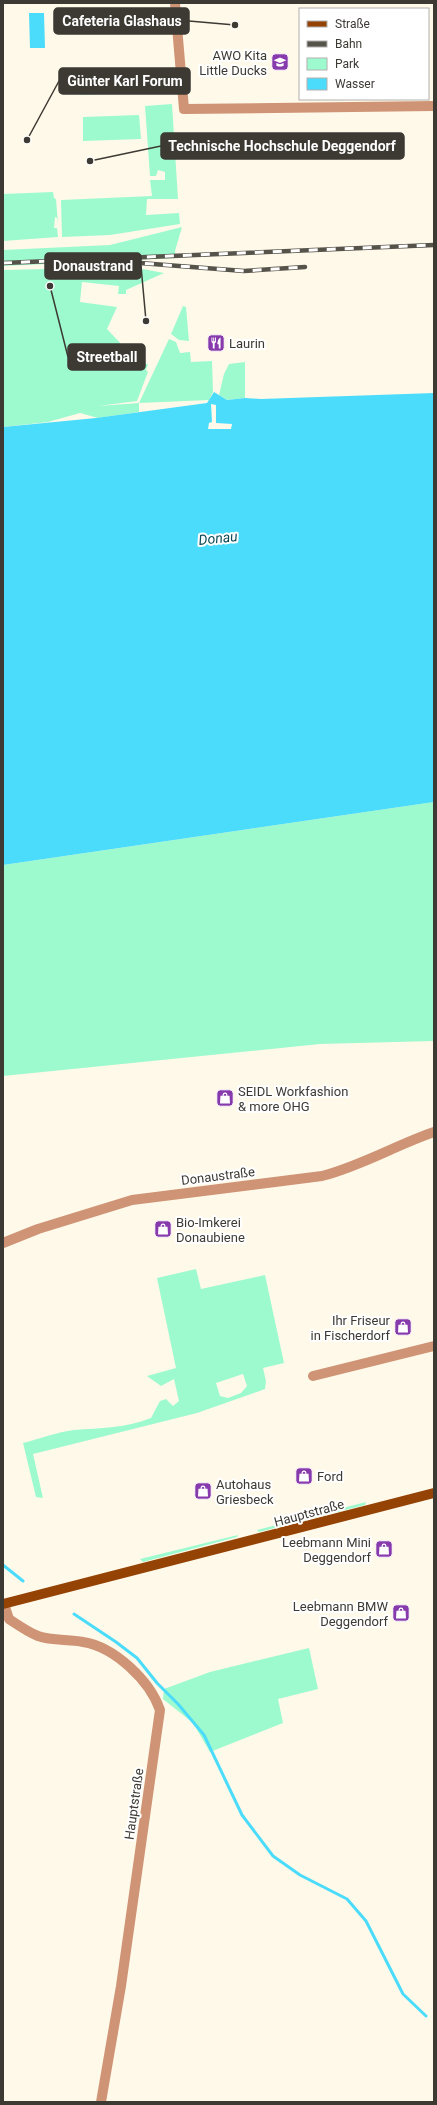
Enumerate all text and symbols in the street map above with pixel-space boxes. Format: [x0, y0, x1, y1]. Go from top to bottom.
callout: Cafeteria Glashaus [54, 8, 189, 34]
legend [299, 8, 429, 100]
text: Cafeteria Glashaus [62, 13, 182, 29]
text: Straße [335, 17, 370, 31]
text: Bahn [335, 37, 362, 51]
place label: AWO Kita Little Ducks [199, 48, 267, 78]
school or university icon: AWO Kita Little Ducks [270, 52, 290, 72]
text: Park [335, 57, 360, 71]
callout: Günter Karl Forum [59, 68, 190, 94]
text: Günter Karl Forum [67, 73, 183, 89]
text: Wasser [335, 77, 375, 91]
callout: Technische Hochschule Deggendorf [161, 133, 404, 159]
text: Technische Hochschule Deggendorf [168, 138, 397, 154]
callout: Donaustrand [45, 253, 141, 279]
text: Donaustrand [53, 258, 133, 274]
restaurant icon: Laurin [206, 333, 226, 353]
place label: Laurin [229, 336, 265, 351]
callout: Streetball [68, 344, 145, 370]
text: Streetball [77, 349, 138, 365]
water label: Donau [198, 528, 239, 548]
place label: SEIDL Workfashion & more OHG [238, 1084, 348, 1114]
shop icon: SEIDL Workfashion & more OHG [215, 1088, 235, 1108]
street label: Donaustraße [180, 1164, 256, 1188]
place label: Bio-Imkerei Donaubiene [176, 1215, 245, 1245]
shop icon: Bio-Imkerei Donaubiene [153, 1219, 173, 1239]
place label: Ihr Friseur in Fischerdorf [310, 1313, 391, 1343]
shop icon: Ihr Friseur in Fischerdorf [393, 1317, 413, 1337]
shop icon: Ford [294, 1466, 314, 1486]
place label: Ford [317, 1469, 343, 1484]
place label: Autohaus Griesbeck [216, 1477, 274, 1507]
shop icon: Autohaus Griesbeck [193, 1481, 213, 1501]
street label: Hauptstraße [272, 1496, 346, 1530]
place label: Leebmann Mini Deggendorf [282, 1535, 371, 1565]
shop icon: Leebmann Mini Deggendorf [374, 1539, 394, 1559]
place label: Leebmann BMW Deggendorf [293, 1599, 388, 1629]
shop icon: Leebmann BMW Deggendorf [391, 1603, 411, 1623]
street label: Hauptstraße [122, 1767, 146, 1841]

